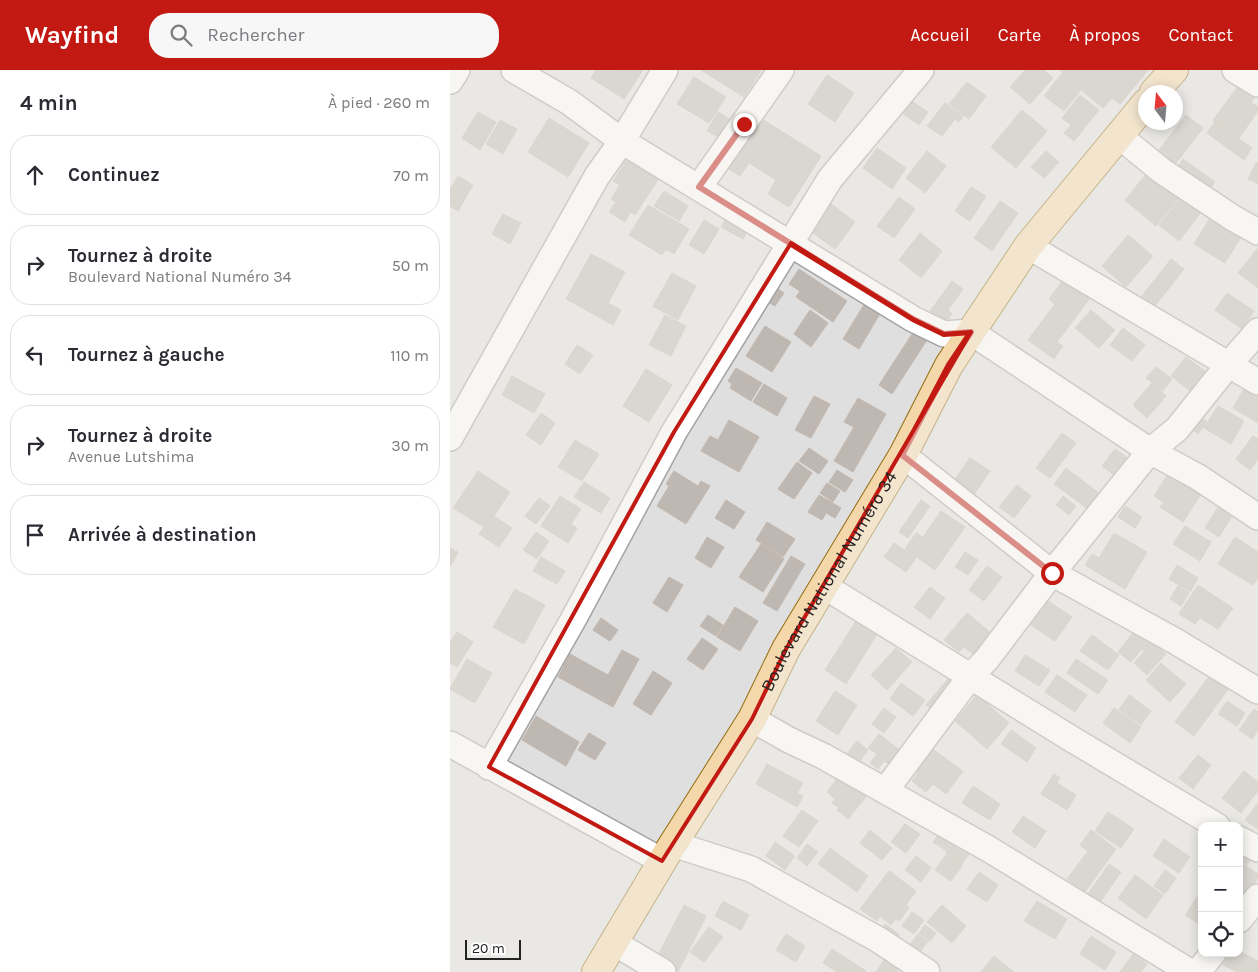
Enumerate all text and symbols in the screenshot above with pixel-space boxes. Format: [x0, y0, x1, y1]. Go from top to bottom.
search box [149, 13, 499, 58]
text: Wayfind [25, 21, 119, 49]
icon: search [167, 21, 195, 49]
text: Rechercher [207, 24, 304, 46]
text: Accueil [910, 24, 970, 46]
text: Carte [998, 24, 1041, 46]
text: À propos [1069, 24, 1141, 46]
text: Contact [1169, 24, 1233, 46]
north arrow [1138, 85, 1183, 130]
text: 4 min [20, 91, 78, 115]
text: À pied · 260 m [328, 93, 430, 112]
route end [733, 113, 756, 136]
icon: ahead [21, 161, 49, 189]
text: Continuez [68, 164, 160, 186]
text: 70 m [393, 166, 429, 185]
text: Tournez à droite [68, 245, 212, 267]
icon: right [21, 251, 49, 279]
text: 50 m [392, 256, 429, 275]
text: Boulevard National Numéro 34 [68, 267, 292, 286]
icon: left [21, 341, 49, 369]
text: Tournez à gauche [68, 344, 225, 366]
text: 110 m [390, 346, 429, 365]
text: Tournez à droite [68, 425, 212, 447]
icon: right [21, 431, 49, 459]
text: 30 m [391, 436, 429, 455]
text: Avenue Lutshima [68, 447, 194, 466]
street label: Boulevard National Numéro 34 [756, 467, 902, 695]
icon: arrive [21, 521, 49, 549]
text: Arrivée à destination [68, 524, 257, 546]
route start [1041, 562, 1064, 585]
map controls [1198, 822, 1243, 957]
button: + [1198, 822, 1243, 867]
button: − [1198, 867, 1243, 912]
button: locate [1198, 912, 1243, 957]
scale bar [465, 937, 521, 960]
text: 20 m [472, 940, 505, 957]

